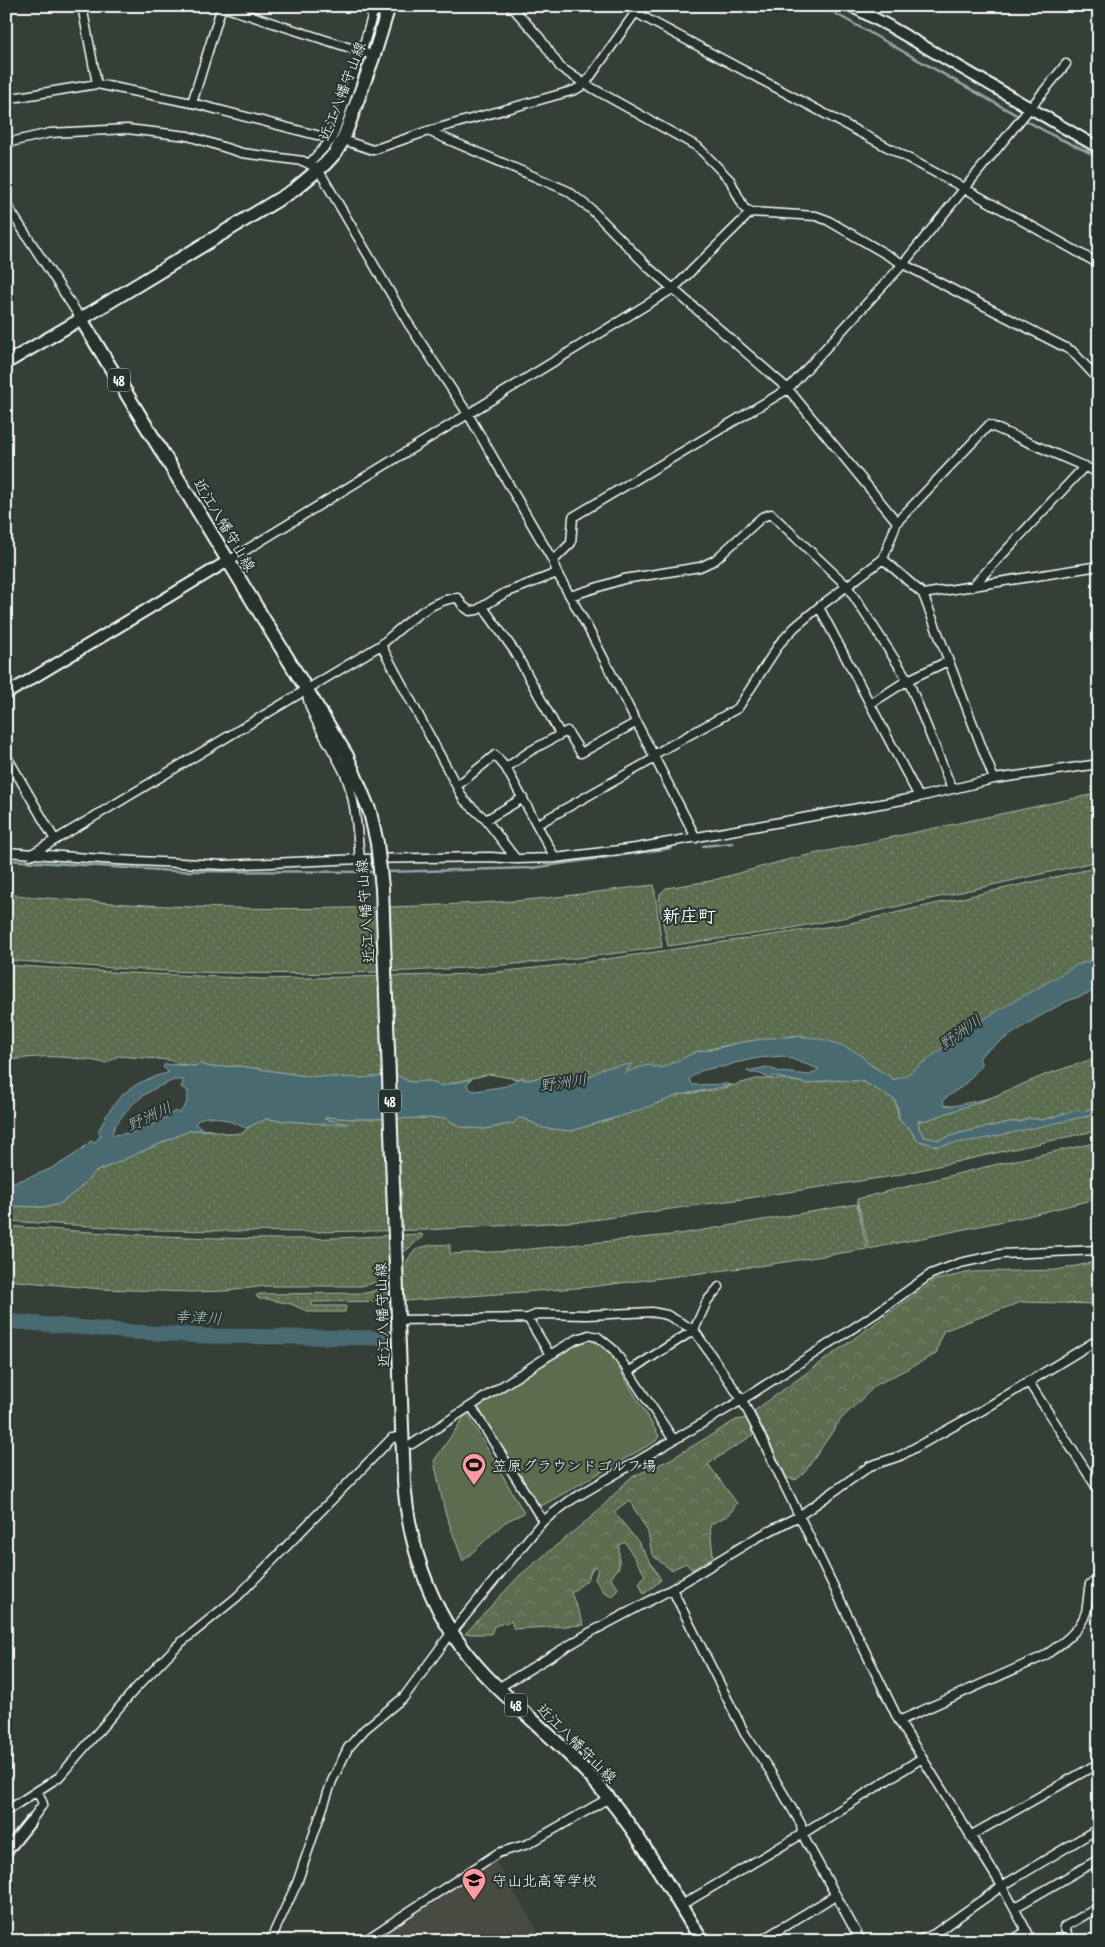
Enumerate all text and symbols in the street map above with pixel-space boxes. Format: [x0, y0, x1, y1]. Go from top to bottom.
street label: 近江八幡守山線 [313, 38, 371, 144]
road number: 48 [108, 368, 130, 392]
street label: 近江八幡守山線 [189, 475, 261, 575]
street label: 近江八幡守山線 [351, 858, 379, 964]
district label: 新庄町 [662, 903, 716, 928]
water label: 野洲川 [934, 1009, 986, 1055]
water label: 野洲川 [538, 1068, 588, 1096]
road number: 48 [379, 1090, 401, 1112]
water label: 野洲川 [123, 1096, 175, 1136]
street label: 近江八幡守山線 [370, 1262, 394, 1368]
water label: 幸津川 [173, 1305, 223, 1329]
sports icon: 笠原グラウンドゴルフ場 [461, 1452, 487, 1486]
place label: 笠原グラウンドゴルフ場 [492, 1455, 656, 1476]
road number: 48 [505, 1694, 527, 1716]
street label: 近江八幡守山線 [532, 1698, 622, 1788]
school or university icon: 守山北高等学校 [461, 1867, 487, 1901]
place label: 守山北高等学校 [492, 1870, 597, 1891]

